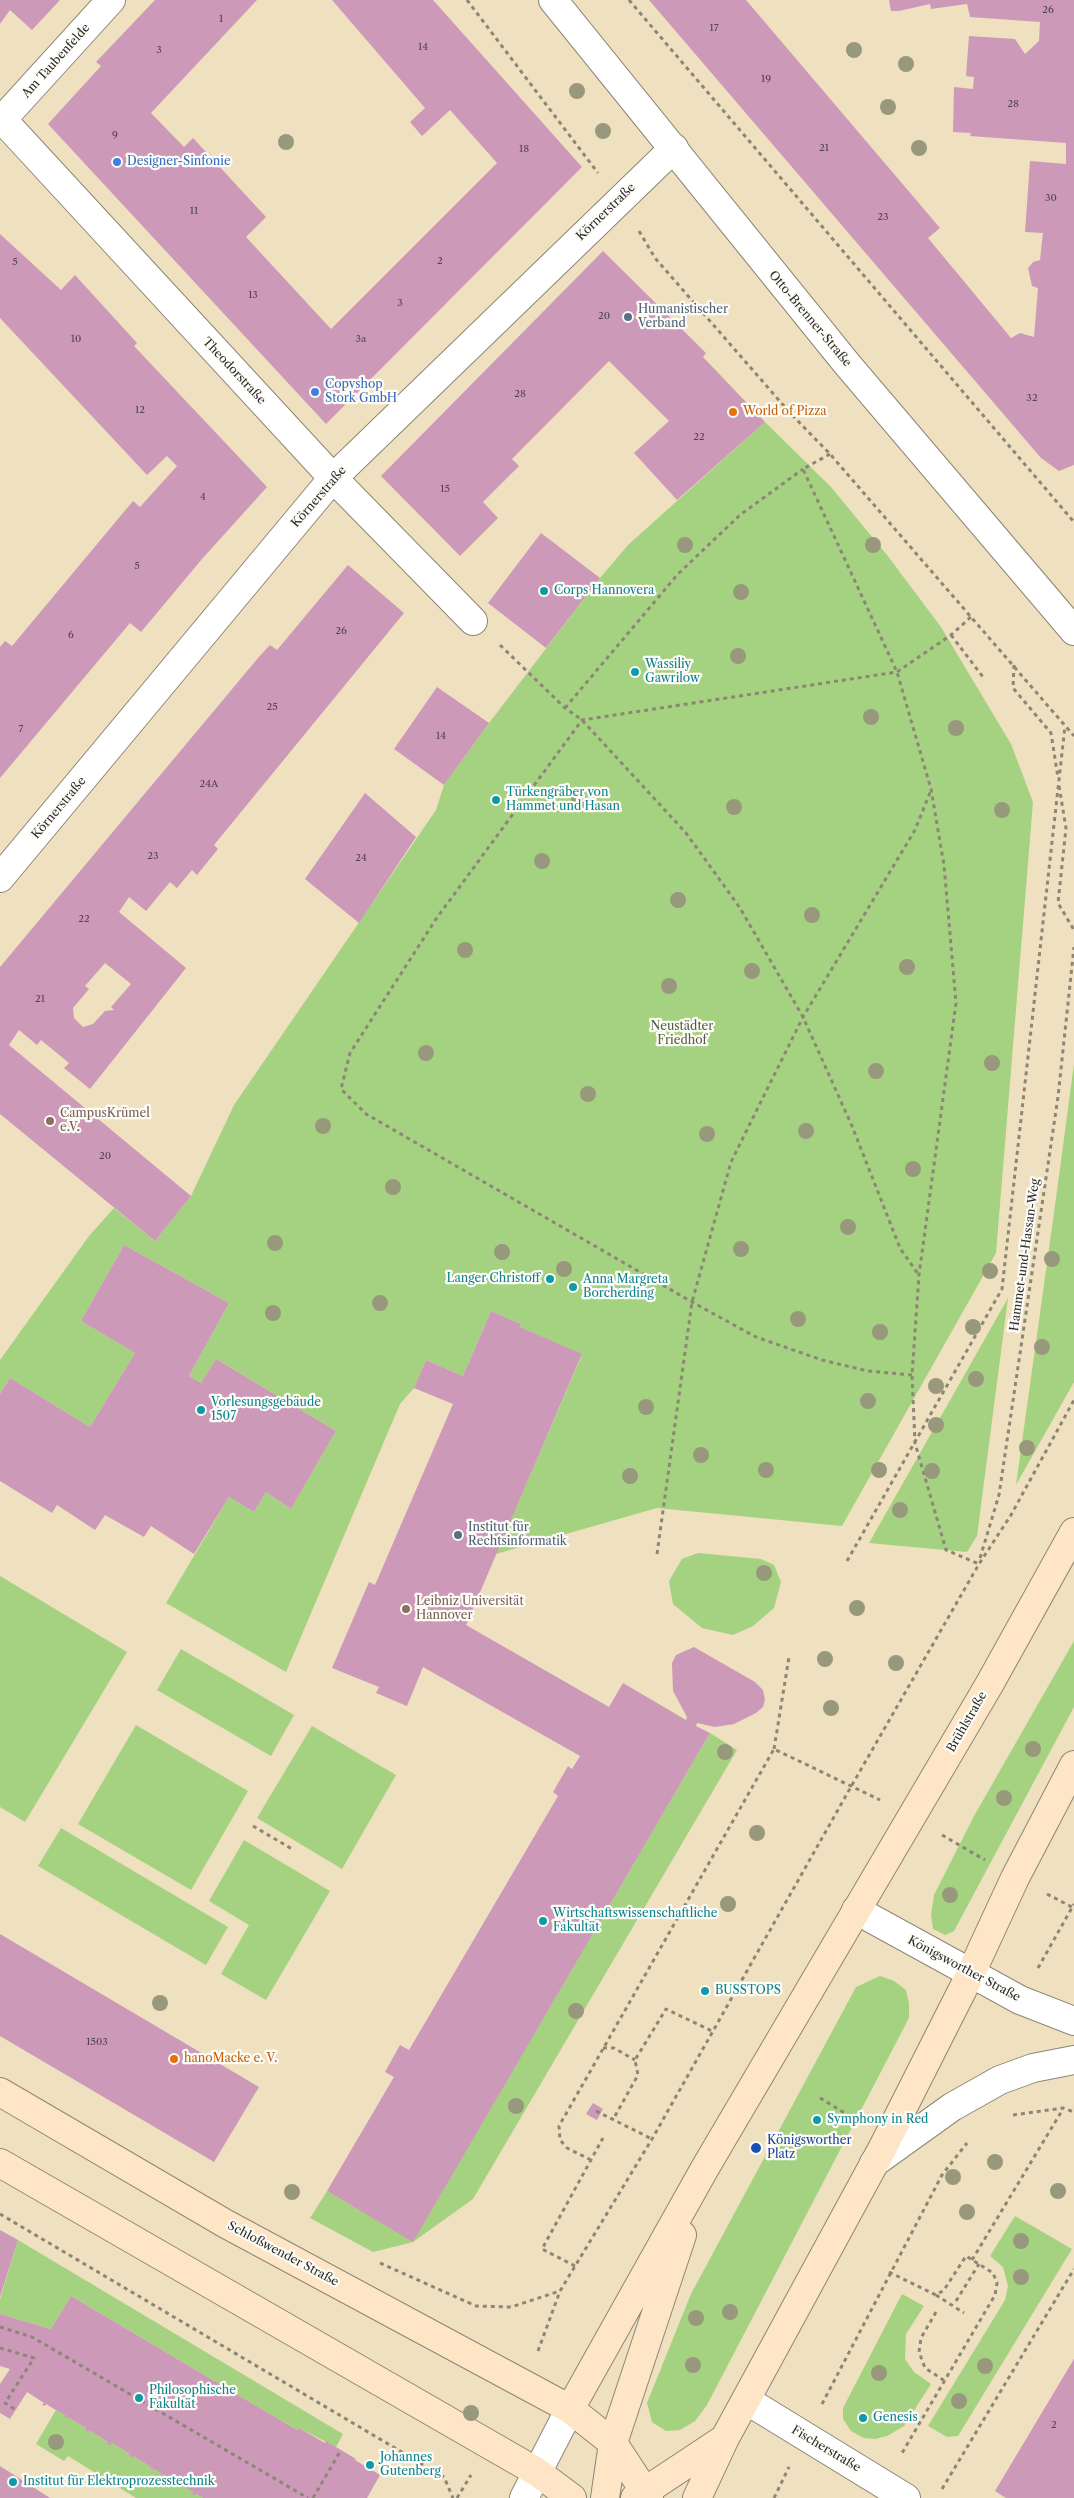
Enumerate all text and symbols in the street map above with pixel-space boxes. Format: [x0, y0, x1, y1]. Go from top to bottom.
house number: 26 [1042, 4, 1054, 16]
house number: 1 [219, 13, 223, 25]
street label: Am Taubenfelde [19, 21, 93, 101]
house number: 17 [709, 22, 719, 34]
house number: 14 [418, 41, 428, 53]
house number: 3 [156, 44, 162, 56]
house number: 19 [761, 73, 771, 85]
house number: 28 [1007, 98, 1019, 110]
house number: 9 [112, 129, 118, 141]
house number: 21 [819, 142, 829, 154]
house number: 18 [519, 143, 529, 155]
place label: Designer-Sinfonie [127, 155, 231, 169]
marker: Designer-Sinfonie [111, 156, 123, 168]
street label: Körnerstraße [574, 180, 638, 244]
house number: 30 [1045, 192, 1057, 204]
house number: 11 [190, 205, 198, 217]
house number: 23 [877, 211, 889, 223]
house number: 2 [437, 255, 443, 267]
house number: 5 [12, 256, 18, 268]
street label: Otto-Brenner-Straße [766, 268, 854, 370]
house number: 13 [248, 289, 258, 301]
house number: 3 [397, 297, 403, 309]
place label: Humanistischer Verband [638, 303, 728, 331]
house number: 20 [598, 310, 610, 322]
marker: Humanistischer Verband [622, 311, 634, 323]
house number: 10 [71, 333, 81, 345]
house number: 3a [356, 333, 366, 345]
street label: Theodorstraße [199, 335, 269, 407]
place label: Copyshop Stork GmbH [325, 378, 397, 406]
marker: Copyshop Stork GmbH [309, 386, 321, 398]
house number: 28 [514, 388, 526, 400]
house number: 32 [1026, 392, 1038, 404]
house number: 12 [135, 404, 145, 416]
place label: World of Pizza [743, 405, 827, 419]
marker: World of Pizza [727, 406, 739, 418]
house number: 22 [693, 431, 705, 443]
street label: Körnerstraße [289, 463, 349, 531]
house number: 15 [440, 483, 450, 495]
house number: 4 [200, 491, 206, 503]
house number: 5 [134, 560, 140, 572]
place label: Corps Hannovera [554, 584, 654, 598]
marker: Corps Hannovera [538, 585, 550, 597]
house number: 26 [335, 625, 347, 637]
house number: 6 [68, 629, 74, 641]
place label: Wassiliy Gawrilow [645, 658, 700, 686]
marker: Wassiliy Gawrilow [629, 666, 641, 678]
house number: 25 [266, 701, 278, 713]
house number: 7 [19, 723, 23, 735]
house number: 14 [436, 730, 446, 742]
street label: Körnerstraße [29, 774, 89, 842]
house number: 24A [199, 778, 219, 790]
place label: Türkengräber von Hammet und Hasan [506, 786, 620, 814]
marker: Türkengräber von Hammet und Hasan [490, 794, 502, 806]
house number: 23 [147, 850, 159, 862]
house number: 24 [355, 852, 367, 864]
house number: 22 [78, 913, 90, 925]
house number: 21 [35, 993, 45, 1005]
park label: Neustädter Friedhof [651, 1020, 713, 1048]
place label: CampusKrümel e.V. [60, 1107, 150, 1135]
marker: CampusKrümel e.V. [44, 1115, 56, 1127]
house number: 20 [99, 1150, 111, 1162]
street label: Hammet-und-Hassan-Weg [1007, 1178, 1043, 1332]
place label: Langer Christoff [447, 1272, 540, 1286]
marker: Langer Christoff [544, 1273, 556, 1285]
place label: Anna Margreta Borcherding [583, 1273, 668, 1301]
marker: Anna Margreta Borcherding [567, 1281, 579, 1293]
place label: Vorlesungsgebäude 1507 [211, 1396, 321, 1424]
marker: Vorlesungsgebäude 1507 [195, 1404, 207, 1416]
place label: Institut für Rechtsinformatik [468, 1521, 567, 1549]
marker: Institut für Rechtsinformatik [452, 1529, 464, 1541]
place label: Leibniz Universität Hannover [416, 1595, 524, 1623]
marker: Leibniz Universität Hannover [400, 1603, 412, 1615]
street label: Brühlstraße [944, 1689, 990, 1755]
place label: Wirtschaftswissenschaftliche Fakultät [553, 1907, 718, 1935]
marker: Wirtschaftswissenschaftliche Fakultät [537, 1915, 549, 1927]
street label: Königsworther Straße [905, 1933, 1023, 2005]
place label: BUSSTOPS [715, 1984, 781, 1998]
marker: BUSSTOPS [699, 1985, 711, 1997]
house number: 1503 [86, 2036, 108, 2048]
place label: hanoMacke e. V. [184, 2052, 277, 2066]
marker: hanoMacke e. V. [168, 2053, 180, 2065]
place label: Symphony in Red [827, 2113, 928, 2127]
marker: Symphony in Red [811, 2114, 823, 2126]
place label: Königsworther Platz [767, 2134, 851, 2162]
marker: Königsworther Platz [749, 2141, 763, 2155]
street label: Schloßwender Straße [225, 2219, 341, 2289]
place label: Philosophische Fakultät [149, 2384, 236, 2412]
marker: Philosophische Fakultät [133, 2392, 145, 2404]
place label: Genesis [873, 2411, 918, 2425]
marker: Genesis [857, 2412, 869, 2424]
house number: 2 [1051, 2419, 1057, 2431]
street label: Fischerstraße [789, 2423, 863, 2475]
place label: Johannes Gutenberg [380, 2451, 441, 2479]
marker: Johannes Gutenberg [364, 2459, 376, 2471]
place label: Institut für Elektroprozesstechnik [23, 2475, 215, 2489]
marker: Institut für Elektroprozesstechnik [7, 2476, 19, 2488]

